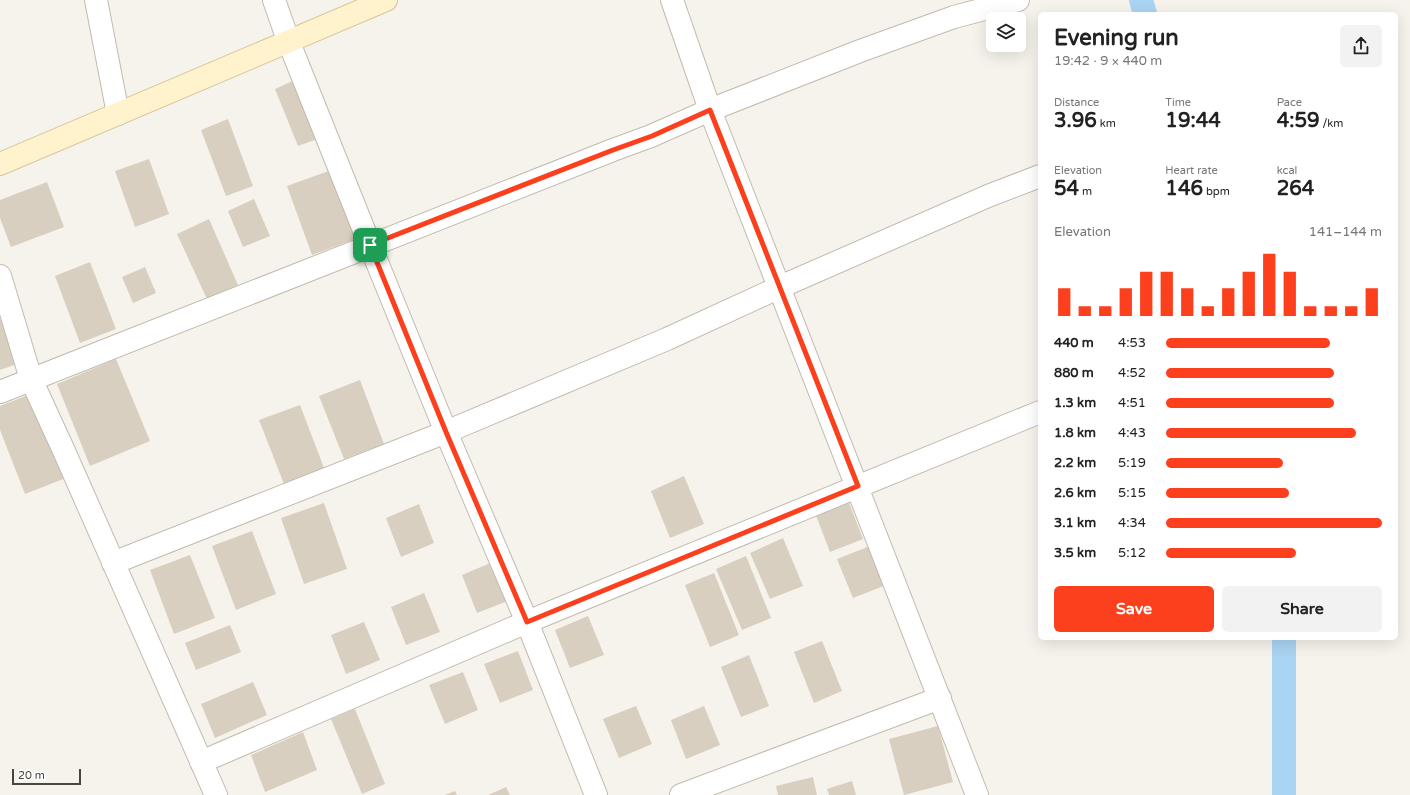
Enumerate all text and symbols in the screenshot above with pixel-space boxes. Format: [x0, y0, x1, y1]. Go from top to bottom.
map controls [986, 12, 1026, 52]
button: layers [986, 12, 1026, 52]
text: Evening run [1054, 25, 1179, 51]
button: share [1340, 25, 1382, 67]
text: 19:42 · 9 × 440 m [1054, 53, 1162, 69]
text: Distance [1054, 96, 1099, 109]
text: Time [1165, 96, 1191, 109]
text: Pace [1277, 96, 1302, 109]
text: 3.96 [1054, 109, 1097, 133]
text: 19:44 [1165, 109, 1221, 133]
text: 4:59 [1277, 109, 1320, 133]
text: km [1097, 117, 1116, 130]
text: /km [1320, 117, 1343, 130]
text: Elevation [1054, 164, 1102, 177]
text: Heart rate [1165, 164, 1218, 177]
text: kcal [1277, 164, 1297, 177]
text: 54 [1054, 177, 1079, 201]
text: 146 [1165, 177, 1203, 201]
text: 264 [1277, 177, 1314, 201]
text: m [1079, 185, 1092, 198]
text: bpm [1203, 185, 1230, 198]
text: Elevation [1054, 224, 1111, 240]
text: 141–144 m [1309, 224, 1382, 240]
pin [353, 228, 387, 262]
icon: arrive [359, 234, 381, 256]
text: 440 m [1054, 335, 1094, 351]
text: 4:53 [1118, 335, 1146, 351]
text: 880 m [1054, 365, 1094, 381]
text: 4:52 [1118, 365, 1146, 381]
text: 1.3 km [1054, 395, 1096, 411]
text: 4:51 [1118, 395, 1146, 411]
text: 1.8 km [1054, 425, 1096, 441]
text: 4:43 [1118, 425, 1146, 441]
text: 2.2 km [1054, 455, 1096, 471]
text: 5:19 [1118, 455, 1146, 471]
text: 2.6 km [1054, 485, 1096, 501]
text: 5:15 [1118, 485, 1146, 501]
text: 3.1 km [1054, 515, 1096, 531]
text: 4:34 [1118, 515, 1146, 531]
text: 3.5 km [1054, 545, 1096, 561]
text: 5:12 [1118, 545, 1146, 561]
button: Save [1054, 586, 1214, 632]
button: Share [1222, 586, 1382, 632]
scale bar [12, 767, 81, 786]
text: 20 m [18, 769, 45, 782]

